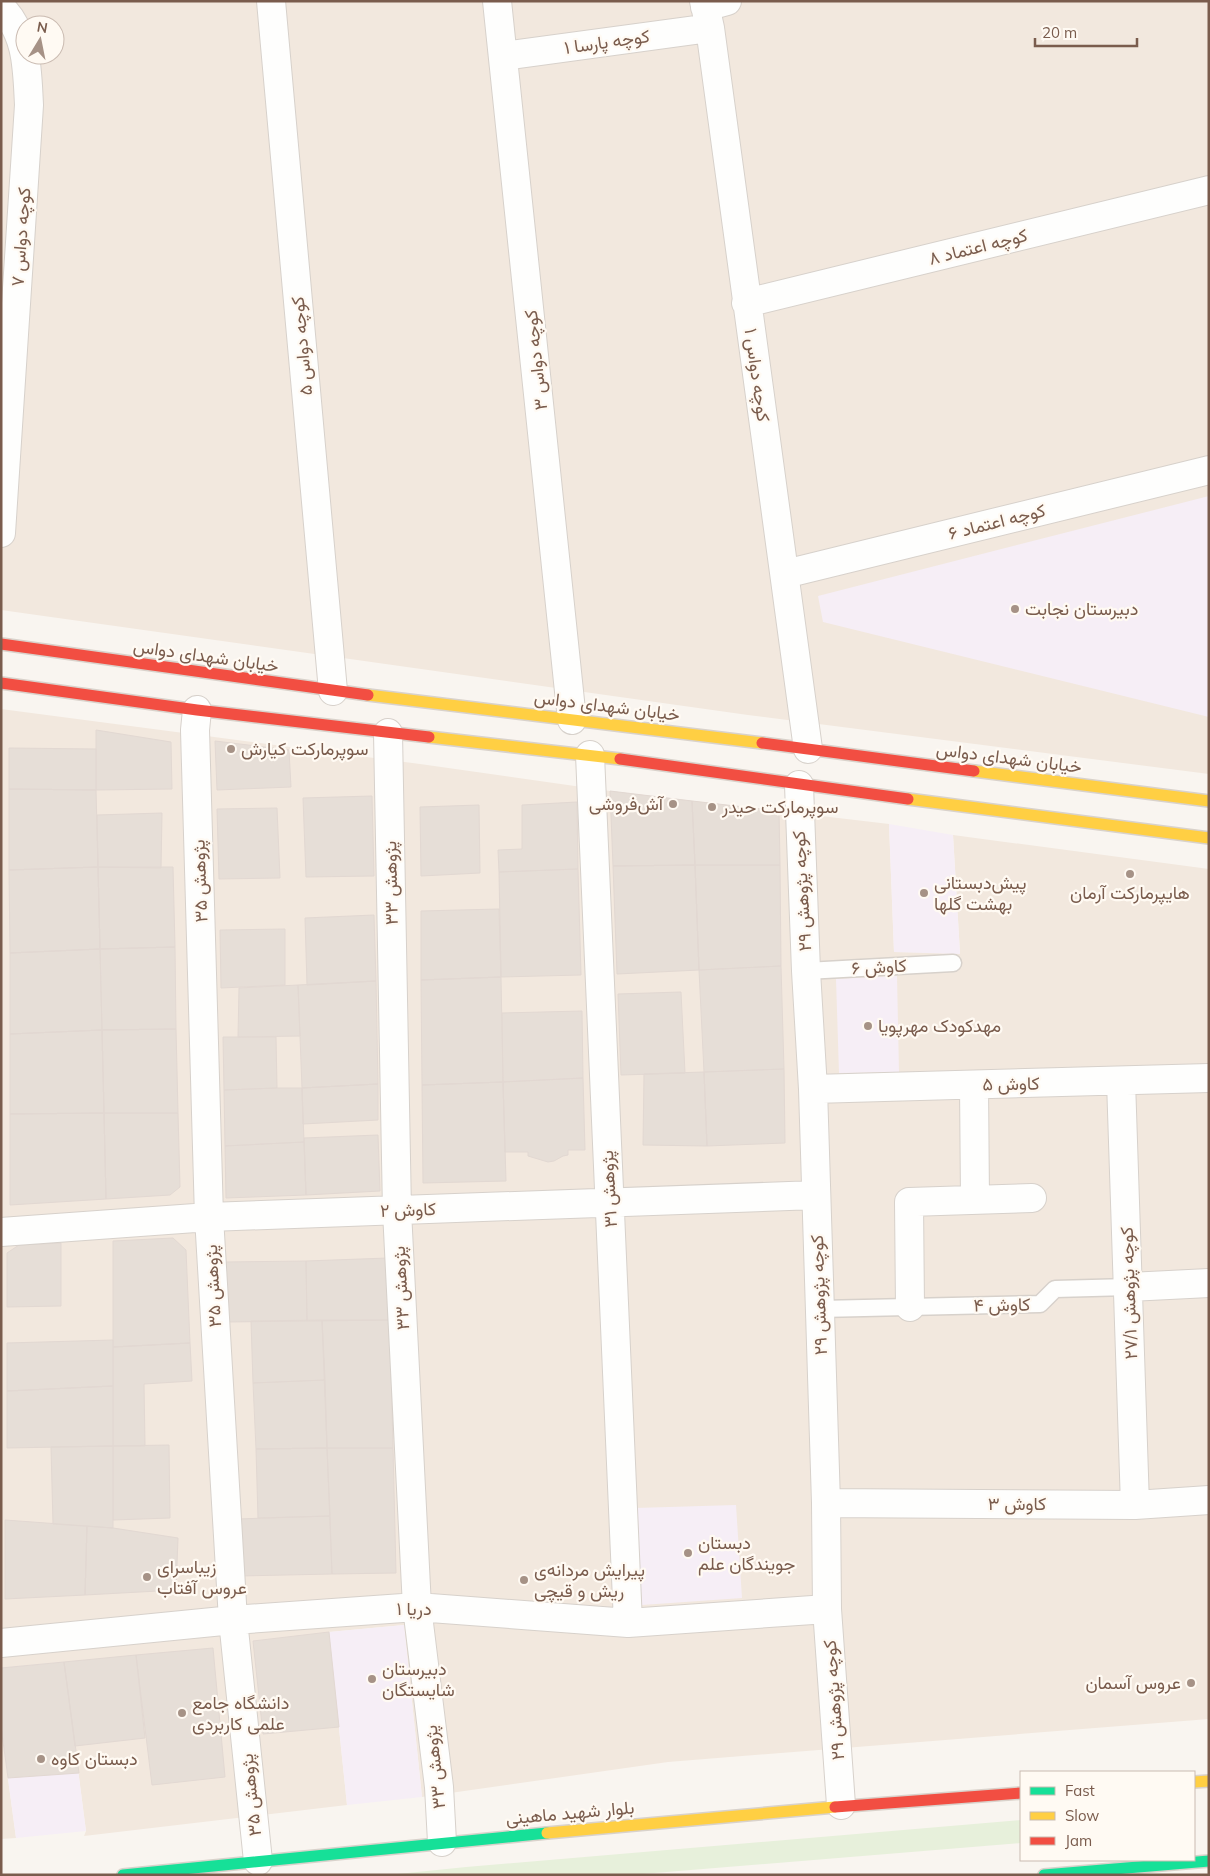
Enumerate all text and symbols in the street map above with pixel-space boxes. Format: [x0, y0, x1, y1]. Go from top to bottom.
north arrow [15, 15, 65, 65]
scale bar [1035, 15, 1138, 47]
text: N [35, 17, 49, 37]
text: 20 m [1042, 23, 1077, 42]
street label: کوچه پارسا ۱ [563, 24, 651, 60]
street label: کوچه دواس ۷ [6, 187, 36, 287]
street label: کوچه اعتماد ۸ [926, 223, 1030, 271]
street label: کوچه دواس ۵ [286, 295, 318, 397]
street label: کوچه دواس ۳ [519, 309, 553, 411]
street label: کوچه دواس ۱ [739, 327, 775, 423]
street label: کوچه اعتماد ۶ [946, 498, 1048, 546]
place label: دبیرستان نجابت [1025, 597, 1138, 620]
marker: دبیرستان نجابت [1009, 603, 1021, 615]
street label: خیابان شهدای دواس [132, 634, 280, 677]
street label: خیابان شهدای دواس [533, 685, 681, 726]
place label: سوپرمارکت کیارش [241, 737, 368, 761]
street label: خیابان شهدای دواس [935, 737, 1083, 778]
marker: سوپرمارکت کیارش [225, 743, 237, 755]
place label: آش‌فروشی [589, 792, 665, 815]
place label: سوپرمارکت حیدر [721, 795, 839, 819]
marker: آش‌فروشی [667, 798, 679, 810]
marker: سوپرمارکت حیدر [706, 801, 718, 813]
street label: کوچه پژوهش ۲۹ [787, 830, 817, 952]
street label: پژوهش ۳۵ [187, 839, 213, 923]
street label: پژوهش ۳۳ [378, 841, 404, 925]
marker: هایپرمارکت آرمان [1124, 868, 1136, 880]
place label: پیش‌دبستانی بهشت گلها [934, 871, 1027, 915]
place label: هایپرمارکت آرمان [1070, 881, 1190, 905]
marker: پیش‌دبستانی بهشت گلها [918, 887, 930, 899]
street label: کاوش ۶ [851, 954, 907, 979]
place label: مهدکودک مهرپویا [878, 1014, 1001, 1038]
marker: مهدکودک مهرپویا [862, 1020, 874, 1032]
street label: کاوش ۵ [982, 1072, 1040, 1095]
street label: پژوهش ۳۱ [595, 1150, 623, 1228]
street label: کاوش ۲ [380, 1197, 436, 1222]
street label: کوچه پژوهش ۲۷/۱ [1115, 1226, 1143, 1360]
street label: کوچه پژوهش ۲۹ [805, 1234, 833, 1356]
street label: پژوهش ۳۵ [199, 1244, 227, 1328]
street label: پژوهش ۳۳ [387, 1245, 415, 1331]
street label: کاوش ۴ [973, 1293, 1031, 1316]
street label: کاوش ۳ [988, 1492, 1046, 1515]
place label: دبستان جویندگان علم [698, 1531, 795, 1576]
marker: دبستان جویندگان علم [682, 1547, 694, 1559]
place label: زیباسرای عروس آفتاب [157, 1555, 247, 1599]
place label: پیرایش مردانه‌ی ریش و قیچی [534, 1558, 645, 1603]
marker: زیباسرای عروس آفتاب [141, 1571, 153, 1583]
marker: پیرایش مردانه‌ی ریش و قیچی [518, 1574, 530, 1586]
street label: دریا ۱ [397, 1597, 432, 1620]
street label: کوچه پژوهش ۲۹ [818, 1639, 850, 1761]
place label: دبیرستان شایستگان [382, 1657, 455, 1701]
place label: عروس آسمان [1085, 1671, 1181, 1694]
marker: دبیرستان شایستگان [366, 1673, 378, 1685]
marker: عروس آسمان [1185, 1677, 1197, 1689]
place label: دانشگاه جامع علمی کاربردی [192, 1691, 289, 1735]
marker: دانشگاه جامع علمی کاربردی [176, 1707, 188, 1719]
street label: پژوهش ۳۳ [419, 1724, 451, 1810]
place label: دبستان کاوه [51, 1747, 138, 1770]
marker: دبستان کاوه [35, 1753, 47, 1765]
street label: پژوهش ۳۵ [235, 1753, 267, 1837]
legend [1020, 1771, 1195, 1861]
text: Fast [1065, 1781, 1095, 1800]
street label: بلوار شهید ماهینی [505, 1795, 635, 1830]
text: Slow [1065, 1806, 1099, 1825]
text: Jam [1065, 1831, 1092, 1850]

